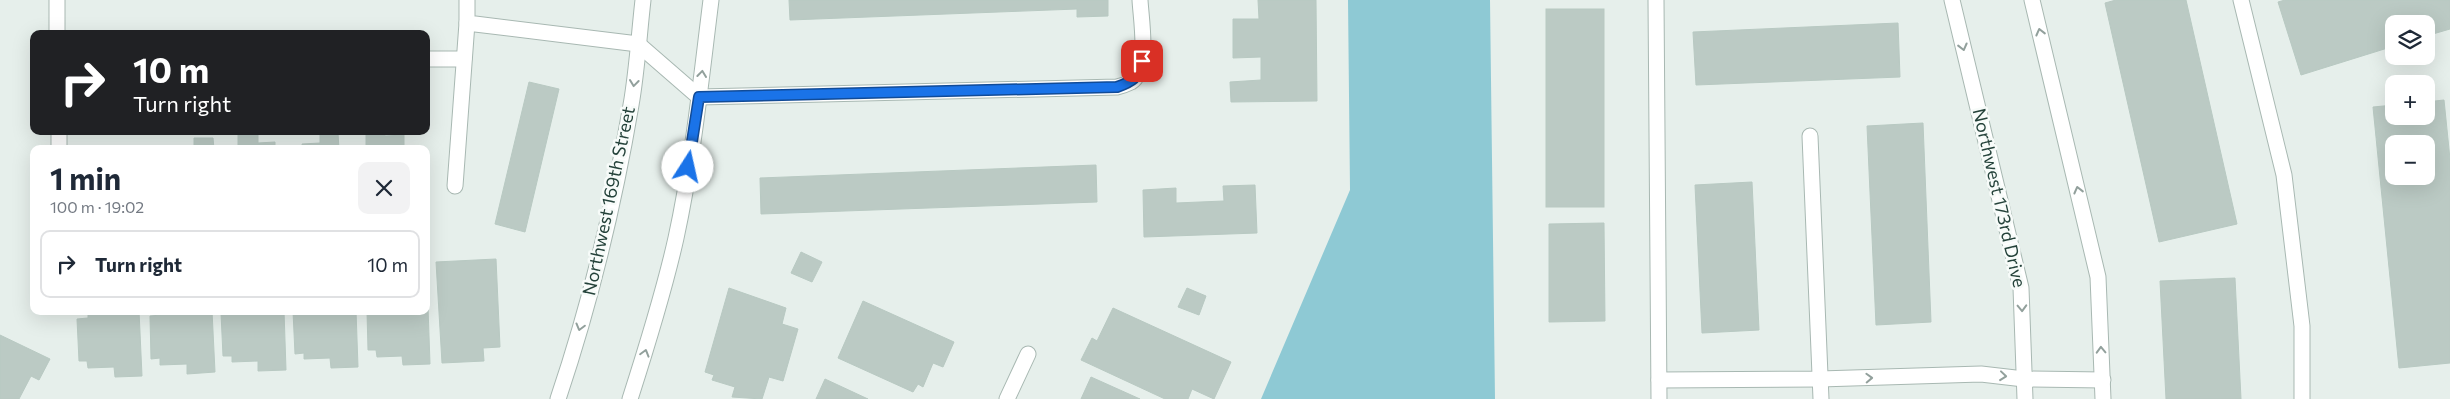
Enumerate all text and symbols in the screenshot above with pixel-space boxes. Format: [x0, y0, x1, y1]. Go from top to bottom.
map controls [2385, 15, 2435, 185]
button: layers [2385, 15, 2435, 65]
one-way arrow [2035, 28, 2046, 37]
pin [1121, 40, 1163, 82]
one-way arrow [1957, 43, 1968, 52]
text: 10 m [133, 47, 209, 90]
icon: arrive [1128, 47, 1156, 75]
icon: right [50, 50, 115, 115]
one-way arrow [696, 70, 707, 78]
button: + [2385, 75, 2435, 125]
one-way arrow [629, 79, 640, 87]
text: Turn right [133, 90, 231, 117]
street label: Northwest 169th Street [577, 104, 639, 297]
street label: Northwest 173rd Drive [1969, 106, 2031, 290]
button: − [2385, 135, 2435, 185]
position arrow [661, 140, 713, 192]
text: 1 min [50, 159, 121, 196]
button: close [358, 162, 410, 214]
one-way arrow [2073, 186, 2084, 195]
text: 100 m · 19:02 [50, 197, 144, 216]
icon: right [52, 250, 80, 278]
text: Turn right [95, 253, 182, 276]
text: 10 m [367, 253, 408, 276]
one-way arrow [2016, 304, 2027, 312]
one-way arrow [575, 323, 586, 332]
one-way arrow [2096, 346, 2107, 354]
one-way arrow [639, 349, 649, 357]
one-way arrow [1999, 370, 2007, 381]
one-way arrow [1865, 372, 1873, 383]

